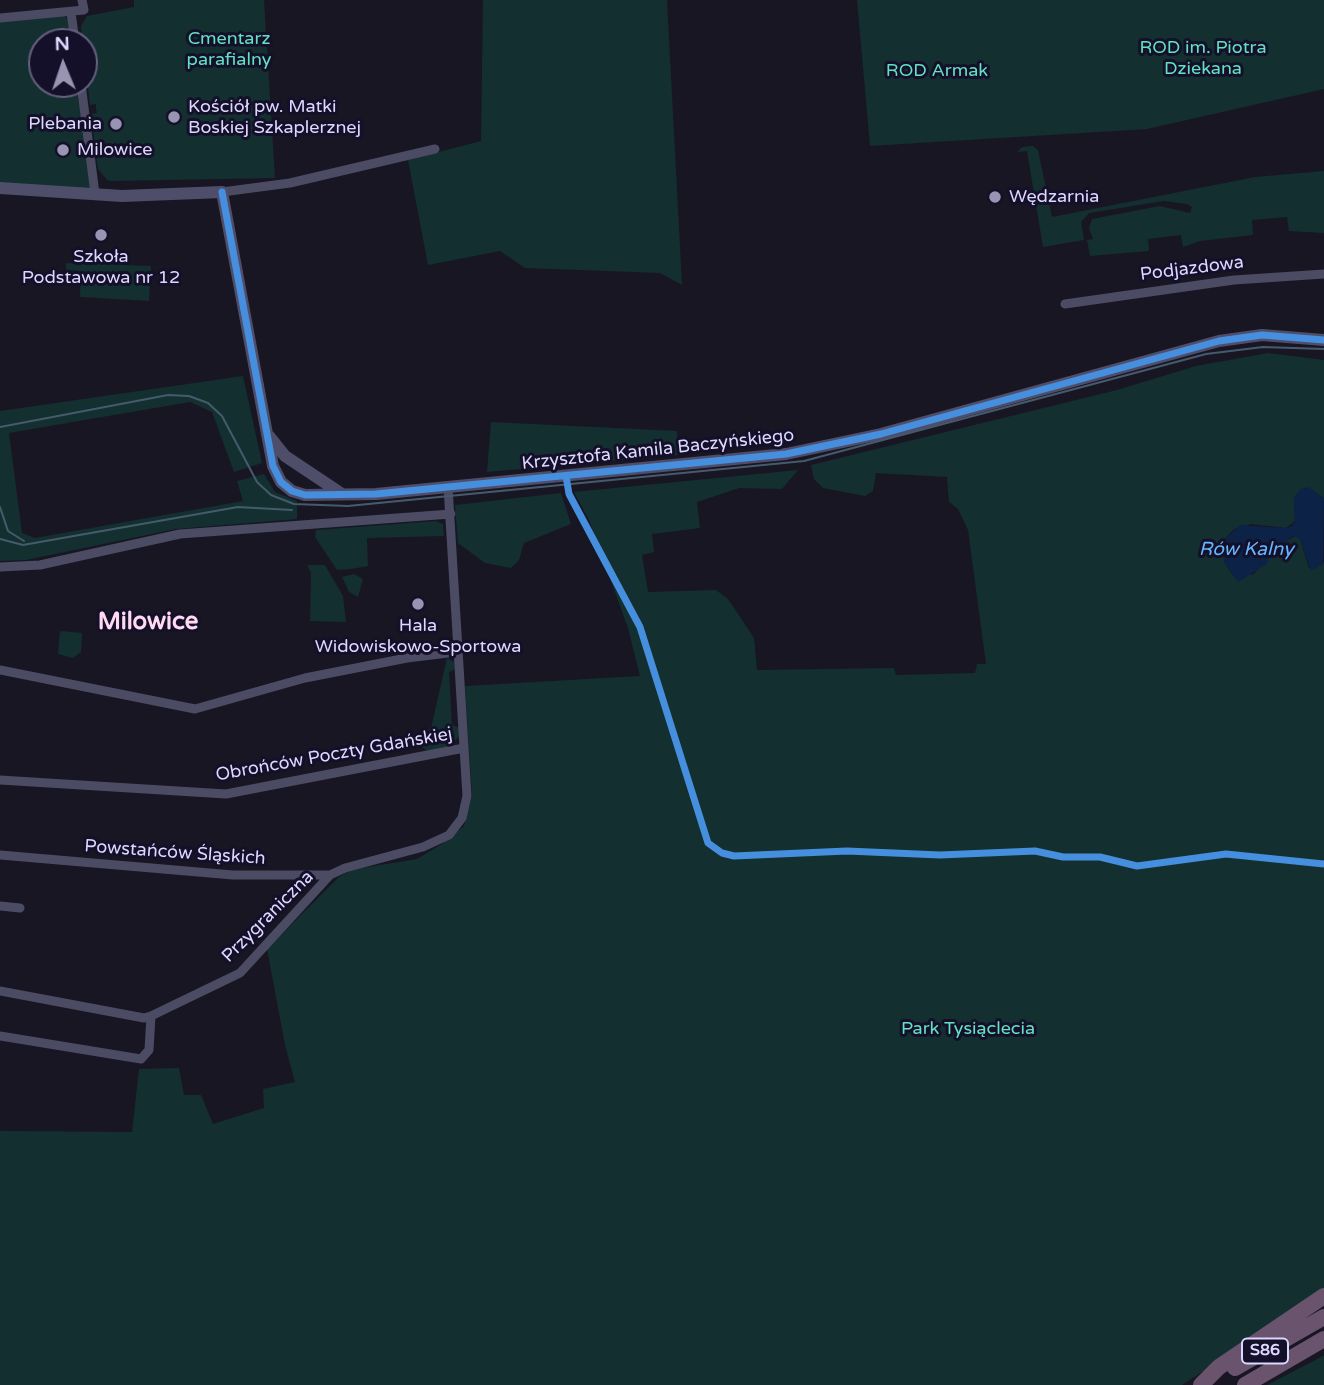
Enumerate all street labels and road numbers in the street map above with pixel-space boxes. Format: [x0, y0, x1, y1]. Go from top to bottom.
street label: Podjazdowa [1139, 252, 1245, 286]
street label: Krzysztofa Kamila Baczyńskiego [521, 425, 795, 475]
street label: Obrońców Poczty Gdańskiej [214, 724, 454, 786]
street label: Powstańców Śląskich [84, 836, 266, 870]
street label: Przygraniczna [218, 867, 318, 967]
road number: S86 [1242, 1338, 1288, 1364]

